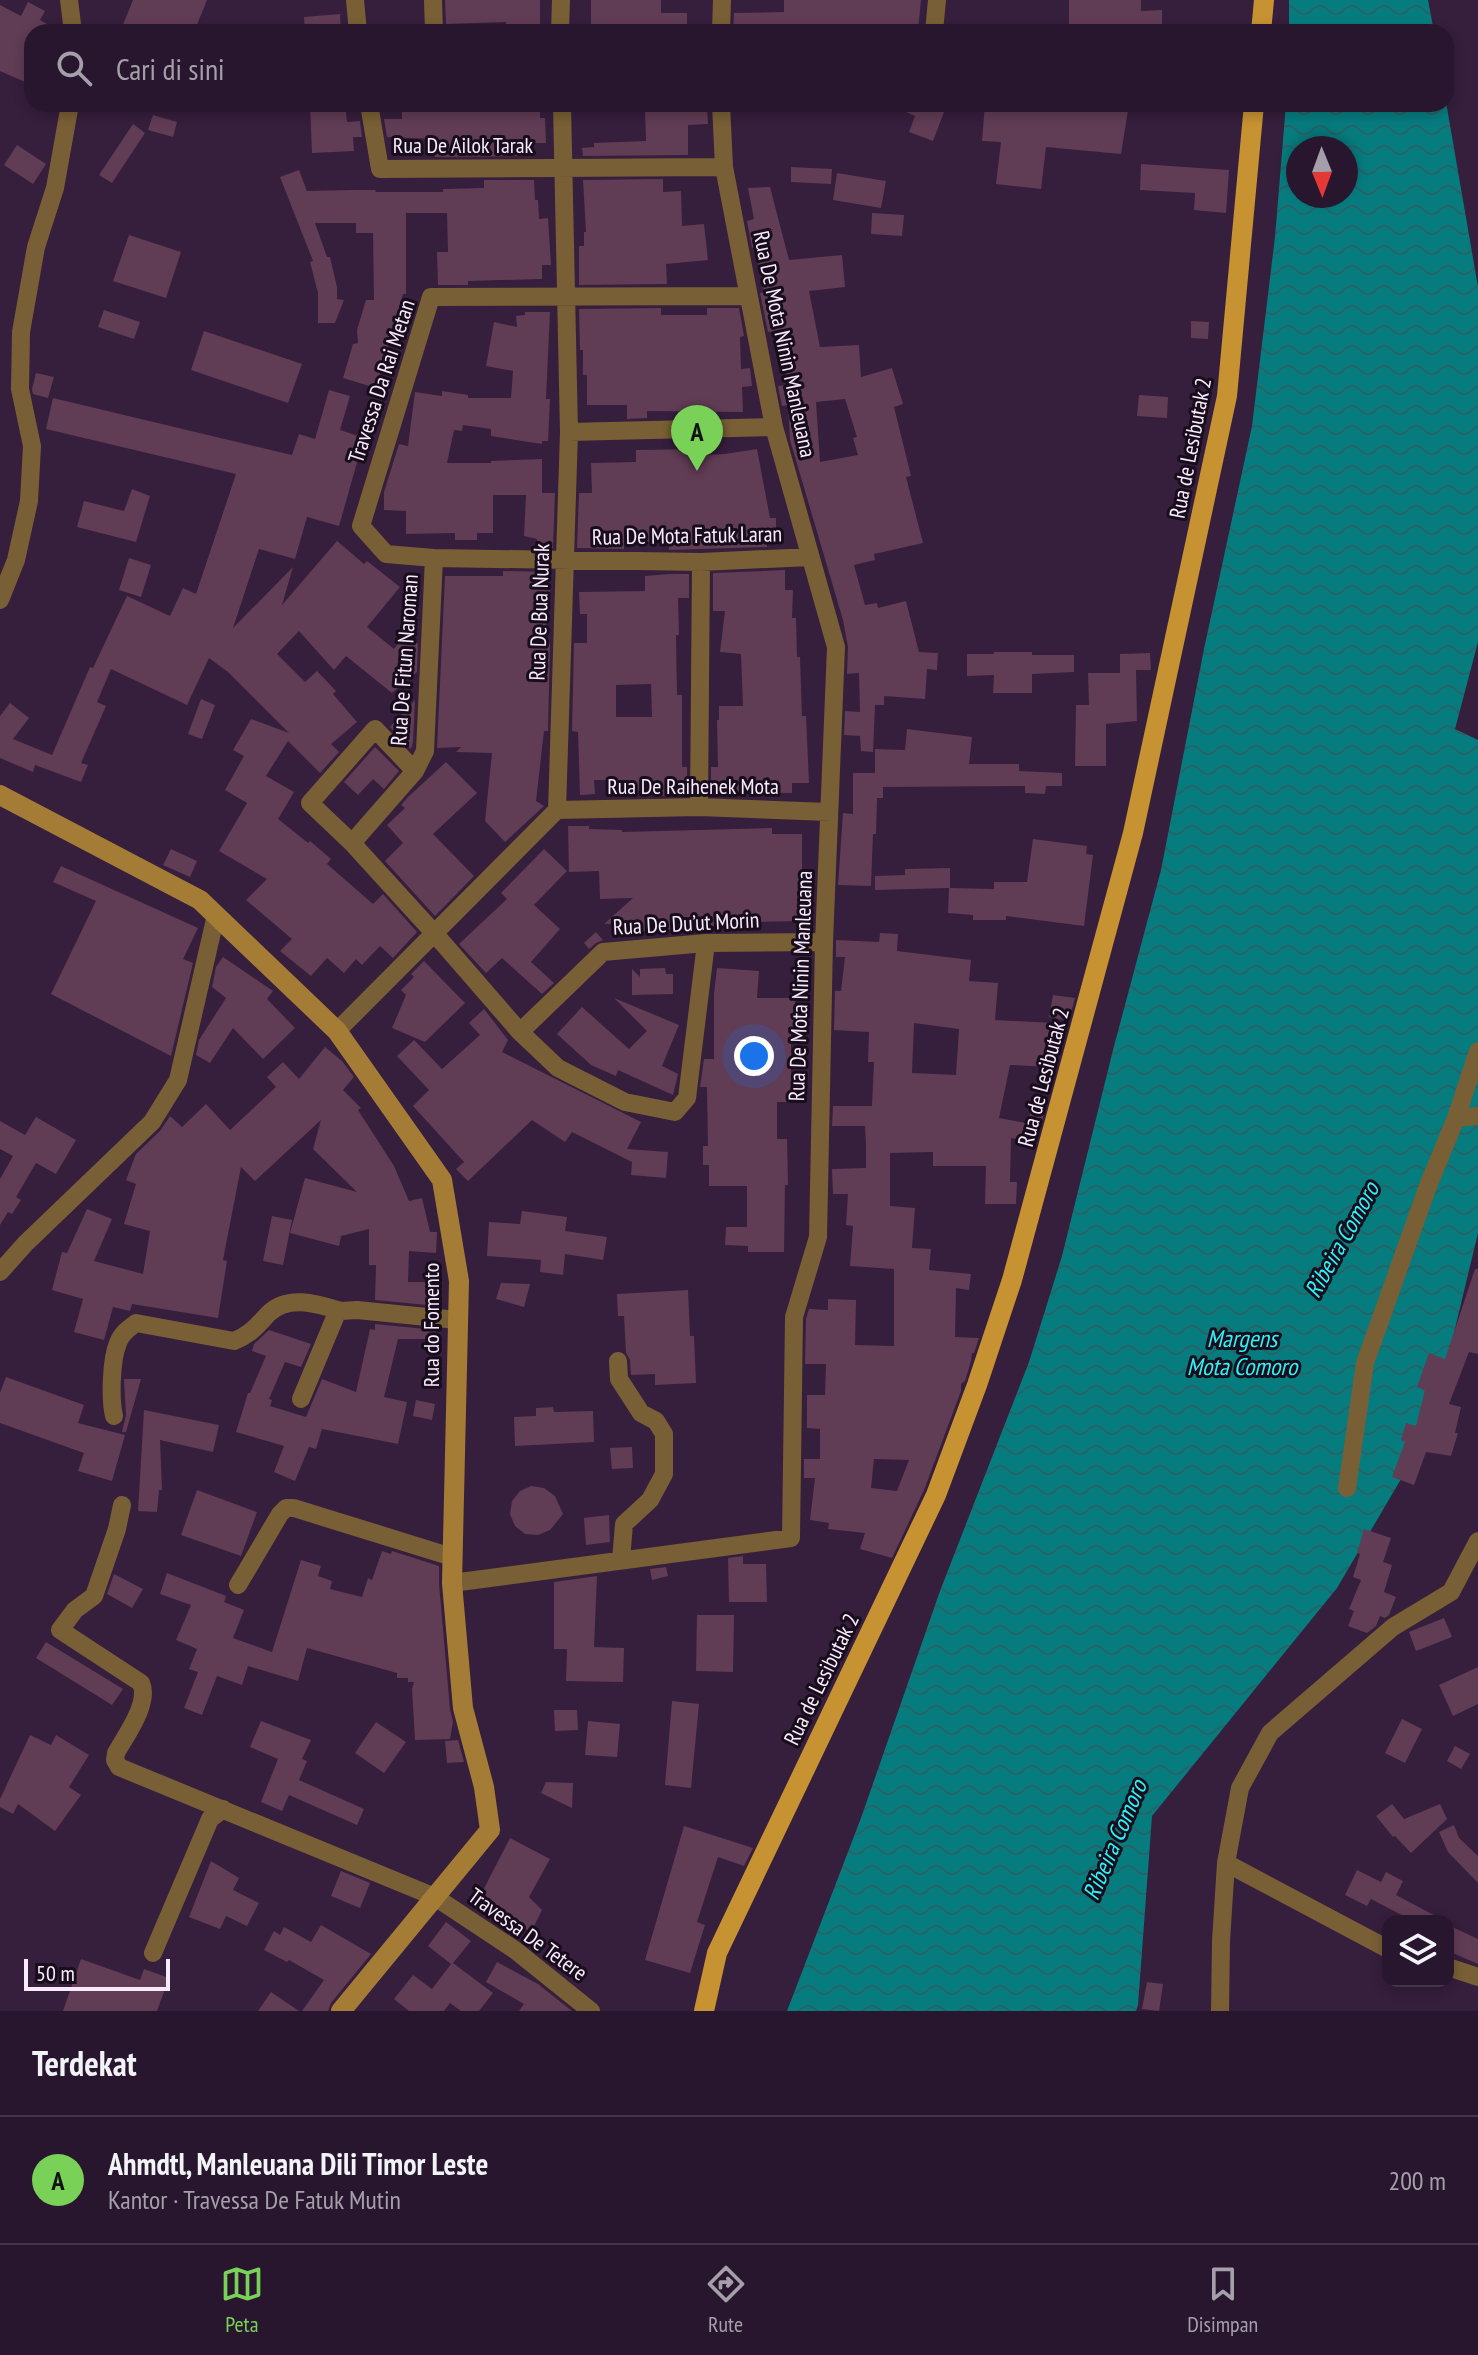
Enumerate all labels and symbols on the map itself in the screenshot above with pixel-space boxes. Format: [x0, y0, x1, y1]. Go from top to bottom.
street label: Rua De Ailok Tarak [393, 131, 534, 159]
north arrow [1286, 136, 1358, 208]
street label: Rua De Mota Ninin Manleuana [747, 228, 823, 460]
street label: Travessa Da Rai Metan [341, 296, 421, 466]
street label: Rua de Lesibutak 2 [1163, 375, 1217, 521]
pin: A [671, 405, 723, 471]
street label: Rua De Mota Fatuk Laran [592, 519, 782, 551]
street label: Rua De Bua Nurak [523, 543, 555, 681]
street label: Rua De Fitun Naroman [384, 573, 424, 747]
street label: Rua De Raihenek Mota [607, 772, 779, 800]
street label: Rua De Mota Ninin Manleuana [782, 870, 818, 1102]
street label: Rua De Du’ut Morin [612, 905, 760, 941]
street label: Rua de Lesibutak 2 [1011, 1004, 1075, 1150]
your location [734, 1036, 774, 1076]
water label: Ribeira Comoro [1297, 1175, 1387, 1303]
street label: Rua do Fomento [417, 1263, 445, 1387]
water label: Margens Mota Comoro [1187, 1323, 1299, 1382]
street label: Rua de Lesibutak 2 [777, 1609, 865, 1749]
water label: Ribeira Comoro [1075, 1774, 1154, 1904]
street label: Travessa De Tetere [463, 1881, 593, 1987]
scale bar [24, 1955, 170, 1991]

